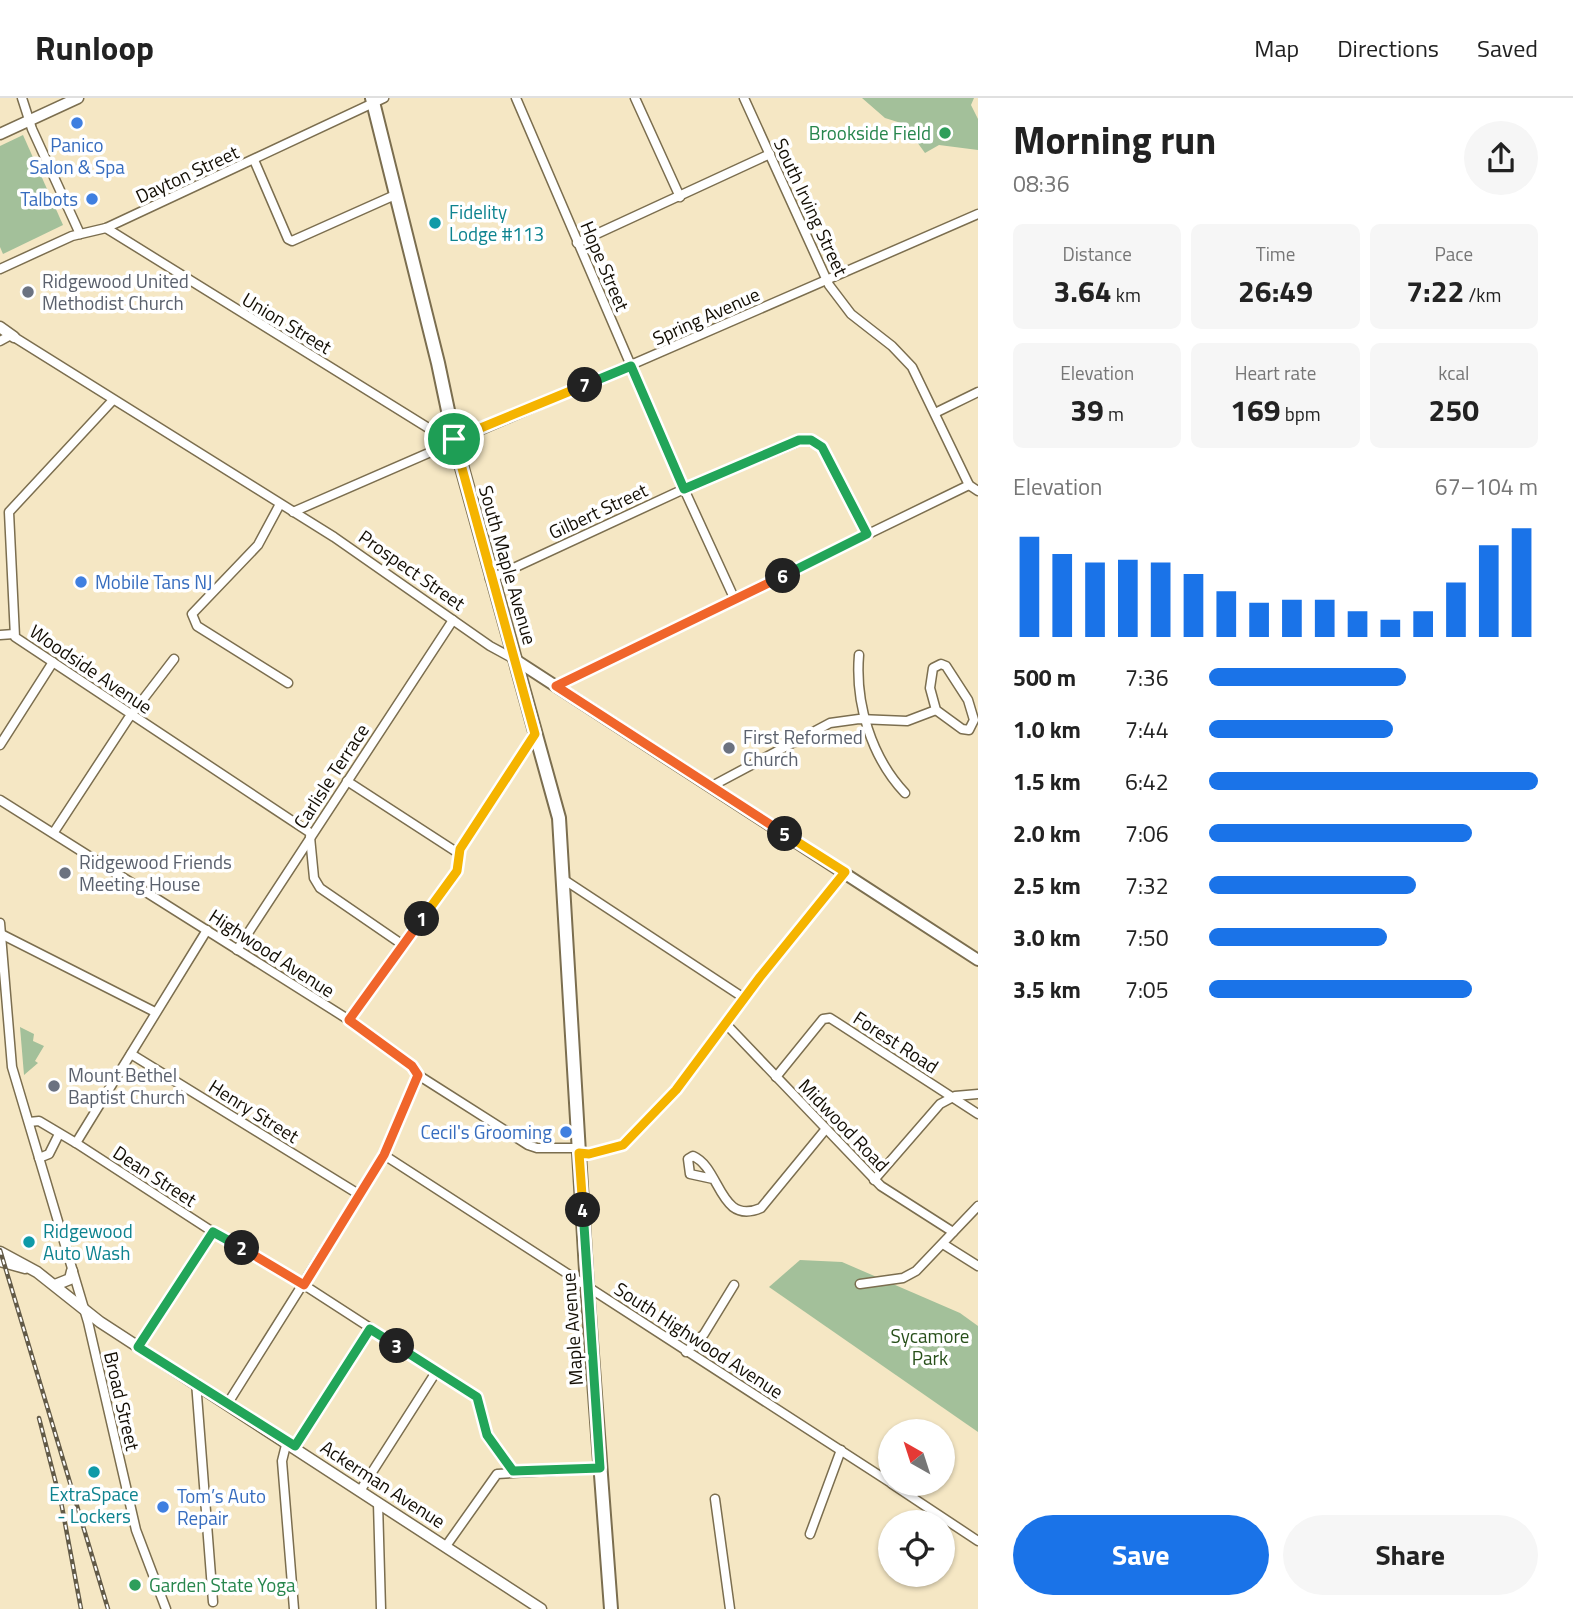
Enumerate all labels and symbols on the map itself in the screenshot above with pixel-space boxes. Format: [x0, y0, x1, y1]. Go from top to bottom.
marker: Panico Salon & Spa [69, 115, 85, 131]
place label: Brookside Field [809, 118, 931, 147]
marker: Brookside Field [937, 125, 953, 141]
place label: Panico Salon & Spa [29, 130, 125, 181]
street label: South Irving Street [767, 133, 856, 281]
street label: Dayton Street [130, 137, 243, 210]
place label: Talbots [20, 184, 78, 213]
marker: Talbots [84, 191, 100, 207]
place label: Fidelity Lodge #113 [449, 197, 544, 248]
marker: Fidelity Lodge #113 [427, 215, 443, 231]
street label: Hope Street [573, 216, 638, 316]
place label: Ridgewood United Methodist Church [42, 266, 189, 317]
street label: Spring Avenue [648, 279, 764, 352]
marker: Ridgewood United Methodist Church [20, 284, 36, 300]
street label: Union Street [237, 284, 338, 361]
pin: 7 [568, 368, 602, 402]
pin [424, 409, 484, 469]
street label: Gilbert Street [544, 475, 652, 546]
street label: South Maple Avenue [472, 482, 545, 648]
street label: Prospect Street [353, 522, 472, 617]
pin: 6 [766, 559, 800, 594]
place label: Mobile Tans NJ [95, 567, 212, 596]
marker: Mobile Tans NJ [73, 574, 89, 590]
street label: Woodside Avenue [24, 617, 159, 721]
street label: Carlisle Terrace [286, 717, 375, 834]
place label: First Reformed Church [743, 722, 863, 773]
marker: First Reformed Church [721, 740, 737, 756]
pin: 5 [768, 816, 802, 852]
place label: Ridgewood Friends Meeting House [79, 847, 232, 898]
marker: Ridgewood Friends Meeting House [57, 865, 73, 881]
street label: Highwood Avenue [204, 901, 341, 1004]
pin: 1 [404, 902, 440, 936]
street label: Forest Road [848, 1003, 945, 1080]
place label: Mount Bethel Baptist Church [68, 1060, 185, 1111]
street label: Henry Street [204, 1071, 305, 1150]
street label: Midwood Road [792, 1071, 896, 1178]
marker: Mount Bethel Baptist Church [46, 1078, 62, 1094]
place label: Cecil's Grooming [420, 1117, 552, 1146]
marker: Cecil's Grooming [558, 1124, 574, 1140]
street label: Dean Street [108, 1138, 203, 1214]
pin: 4 [566, 1192, 600, 1228]
place label: Ridgewood Auto Wash [43, 1216, 133, 1267]
pin: 2 [224, 1230, 260, 1266]
marker: Ridgewood Auto Wash [21, 1234, 37, 1250]
street label: Maple Avenue [553, 1272, 590, 1386]
street label: South Highwood Avenue [609, 1274, 790, 1405]
park label: Sycamore Park [891, 1321, 969, 1372]
pin: 3 [380, 1328, 414, 1364]
street label: Broad Street [97, 1348, 148, 1454]
north arrow [878, 1419, 956, 1496]
street label: Ackerman Avenue [315, 1432, 451, 1535]
marker: ExtraSpace - Lockers [86, 1464, 102, 1480]
place label: ExtraSpace - Lockers [49, 1479, 139, 1530]
place label: Tom’s Auto Repair [177, 1481, 266, 1532]
marker: Tom’s Auto Repair [155, 1499, 171, 1515]
place label: Garden State Yoga [149, 1570, 296, 1599]
marker: Garden State Yoga [127, 1577, 143, 1593]

